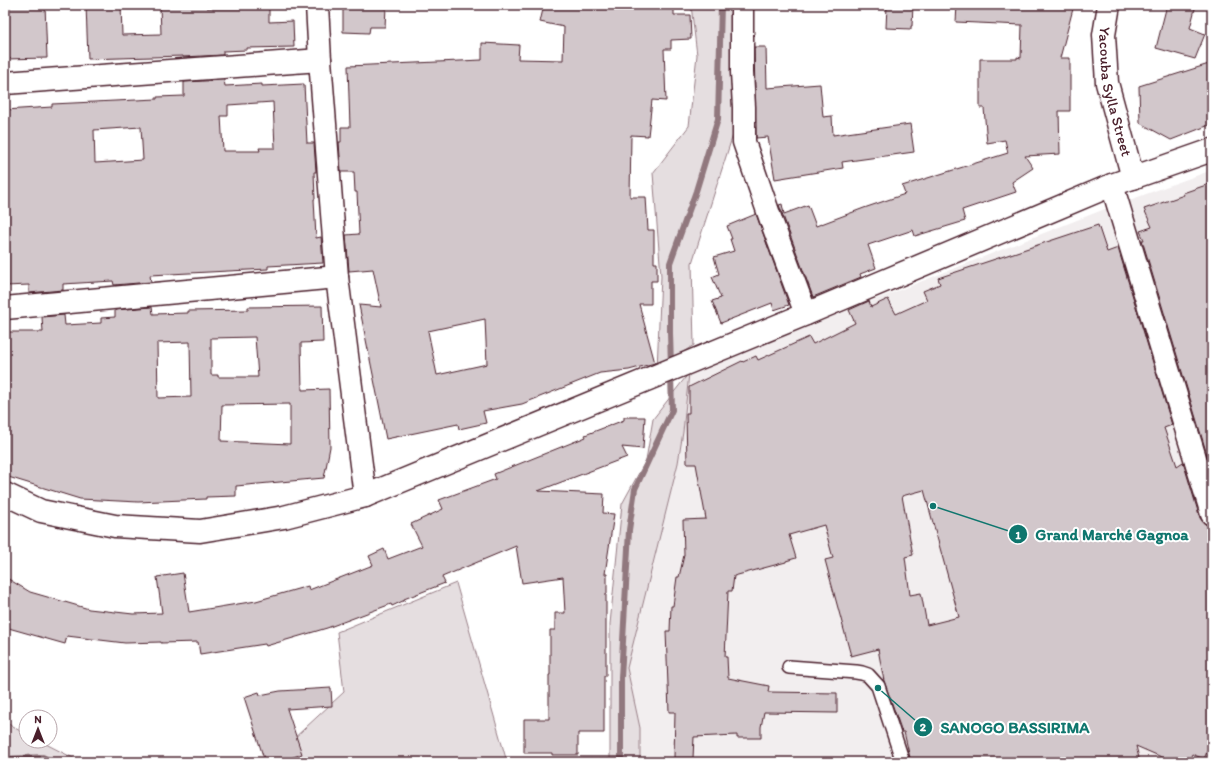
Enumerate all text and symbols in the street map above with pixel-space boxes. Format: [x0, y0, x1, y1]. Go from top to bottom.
street label: Yacouba Sylla Street [1095, 25, 1136, 159]
callout: Grand Marché Gagnoa [1008, 520, 1197, 548]
text: Grand Marché Gagnoa [1035, 525, 1189, 545]
text: 1 [1015, 528, 1021, 542]
north arrow [18, 709, 58, 749]
text: N [34, 713, 42, 726]
callout: SANOGO BASSIRIMA [913, 713, 1098, 741]
text: SANOGO BASSIRIMA [940, 718, 1090, 737]
text: 2 [920, 720, 927, 734]

